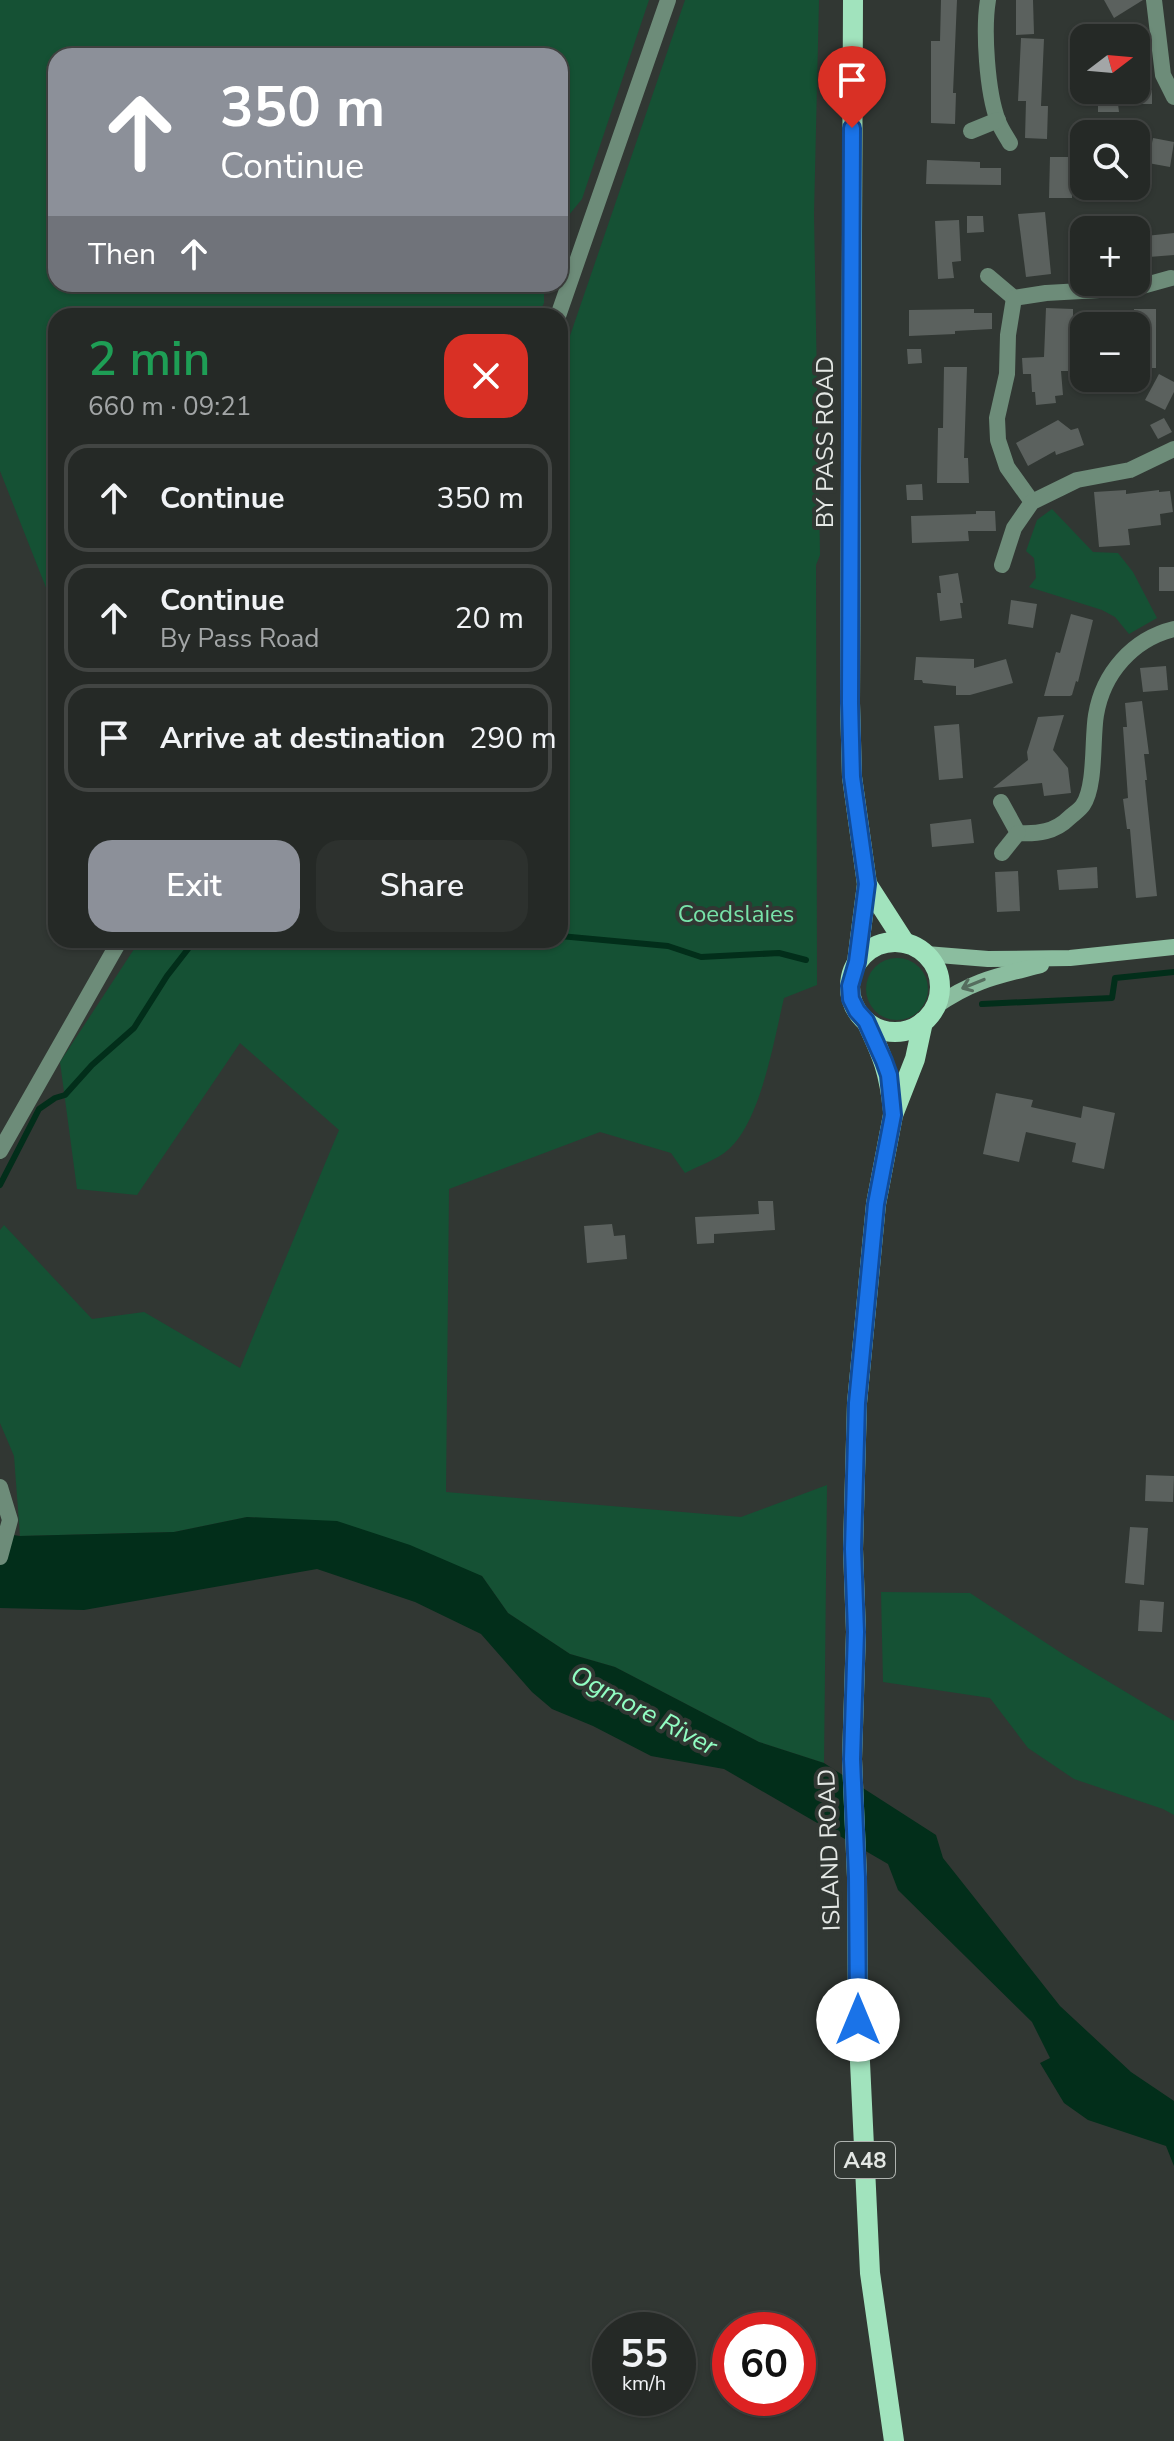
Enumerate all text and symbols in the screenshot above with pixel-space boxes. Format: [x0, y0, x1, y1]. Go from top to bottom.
north arrow [1070, 24, 1150, 104]
map controls [1070, 24, 1150, 392]
pin [818, 46, 886, 128]
icon: arrive [830, 58, 874, 102]
text: 350 m [220, 69, 385, 146]
icon: ahead [88, 80, 192, 184]
button: search [1070, 120, 1150, 200]
text: Continue [220, 142, 364, 191]
button: + [1070, 216, 1150, 296]
icon: ahead [172, 232, 216, 276]
text: Then [88, 234, 156, 275]
button: − [1070, 312, 1150, 392]
text: 2 min [88, 326, 210, 392]
button: close [444, 334, 528, 418]
street label: BY PASS ROAD [809, 356, 841, 528]
text: 660 m · 09:21 [88, 389, 251, 424]
icon: ahead [92, 476, 136, 520]
text: Continue [160, 478, 285, 519]
text: 350 m [437, 478, 524, 519]
text: Continue [160, 580, 285, 621]
icon: ahead [92, 596, 136, 640]
text: 20 m [455, 598, 524, 639]
text: By Pass Road [160, 621, 319, 656]
icon: arrive [92, 716, 136, 760]
text: Arrive at destination [160, 718, 445, 759]
text: 290 m [469, 718, 557, 759]
button: Exit [88, 840, 300, 932]
button: Share [316, 840, 528, 932]
park label: Coedslaies [678, 898, 794, 930]
one-way arrow [961, 978, 986, 992]
water label: Ogmore River [564, 1657, 724, 1764]
street label: ISLAND ROAD [810, 1768, 848, 1932]
position arrow [816, 1978, 900, 2062]
road number: A48 [835, 2142, 895, 2178]
speed limit sign: 60 [712, 2312, 816, 2416]
text: 55 [620, 2327, 668, 2381]
text: km/h [622, 2370, 666, 2397]

